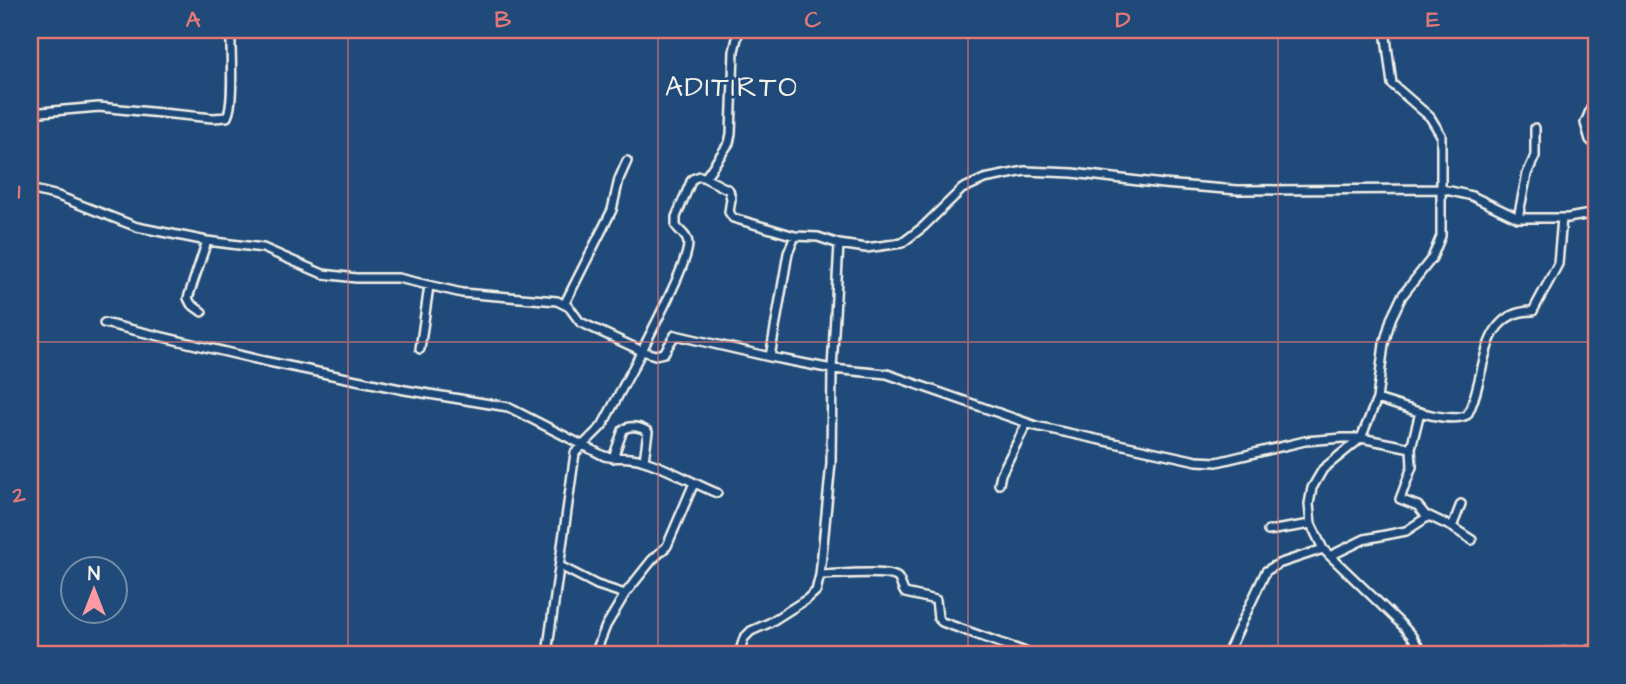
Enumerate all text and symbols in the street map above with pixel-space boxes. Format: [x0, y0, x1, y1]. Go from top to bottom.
text: A [186, 4, 201, 36]
text: B [495, 4, 512, 36]
text: C [805, 4, 822, 36]
text: D [1116, 4, 1131, 36]
text: E [1426, 4, 1440, 36]
district label: ADITIRTO [665, 68, 799, 107]
text: 1 [18, 175, 21, 207]
text: 2 [11, 479, 26, 511]
north arrow [60, 554, 130, 624]
text: N [88, 561, 100, 588]

